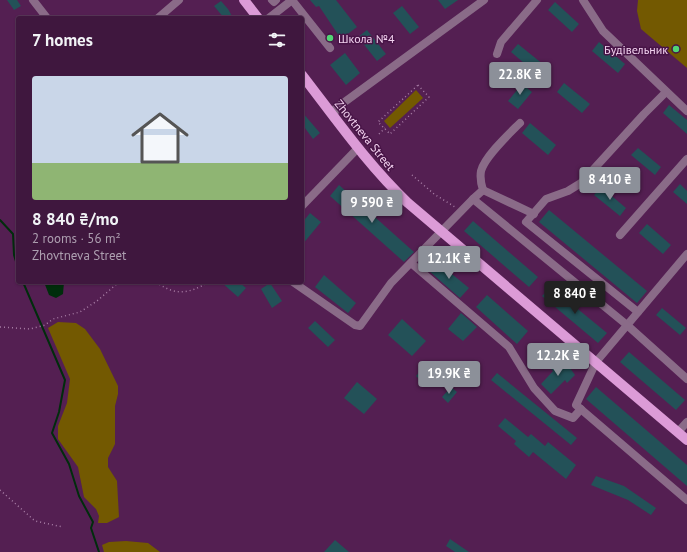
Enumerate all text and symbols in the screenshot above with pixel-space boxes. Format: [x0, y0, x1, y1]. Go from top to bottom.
text: 7 homes [32, 29, 93, 51]
icon: filters [266, 29, 288, 51]
place label: Школа №4 [338, 31, 395, 46]
marker: Школа №4 [325, 33, 335, 43]
place label: Будівельник [604, 42, 668, 57]
marker: Будівельник [671, 44, 681, 54]
pin: 22.8K ₴ [483, 62, 557, 96]
text: 22.8K ₴ [498, 66, 542, 83]
street label: Zhovtneva Street [332, 96, 398, 174]
icon: home [124, 102, 196, 174]
pin: 8 410 ₴ [573, 167, 647, 201]
text: 8 410 ₴ [588, 171, 632, 188]
pin: 9 590 ₴ [335, 190, 409, 224]
text: 9 590 ₴ [350, 194, 394, 211]
text: 8 840 ₴/mo [32, 208, 119, 230]
text: 2 rooms · 56 m² [32, 230, 121, 247]
pin: 12.1K ₴ [412, 246, 486, 280]
text: Zhovtneva Street [32, 247, 127, 264]
text: 12.1K ₴ [427, 250, 471, 267]
pin: 8 840 ₴ [538, 281, 612, 315]
text: 8 840 ₴ [553, 285, 597, 302]
pin: 12.2K ₴ [521, 343, 595, 377]
text: 12.2K ₴ [536, 347, 580, 364]
pin: 19.9K ₴ [412, 361, 486, 395]
text: 19.9K ₴ [427, 365, 471, 382]

